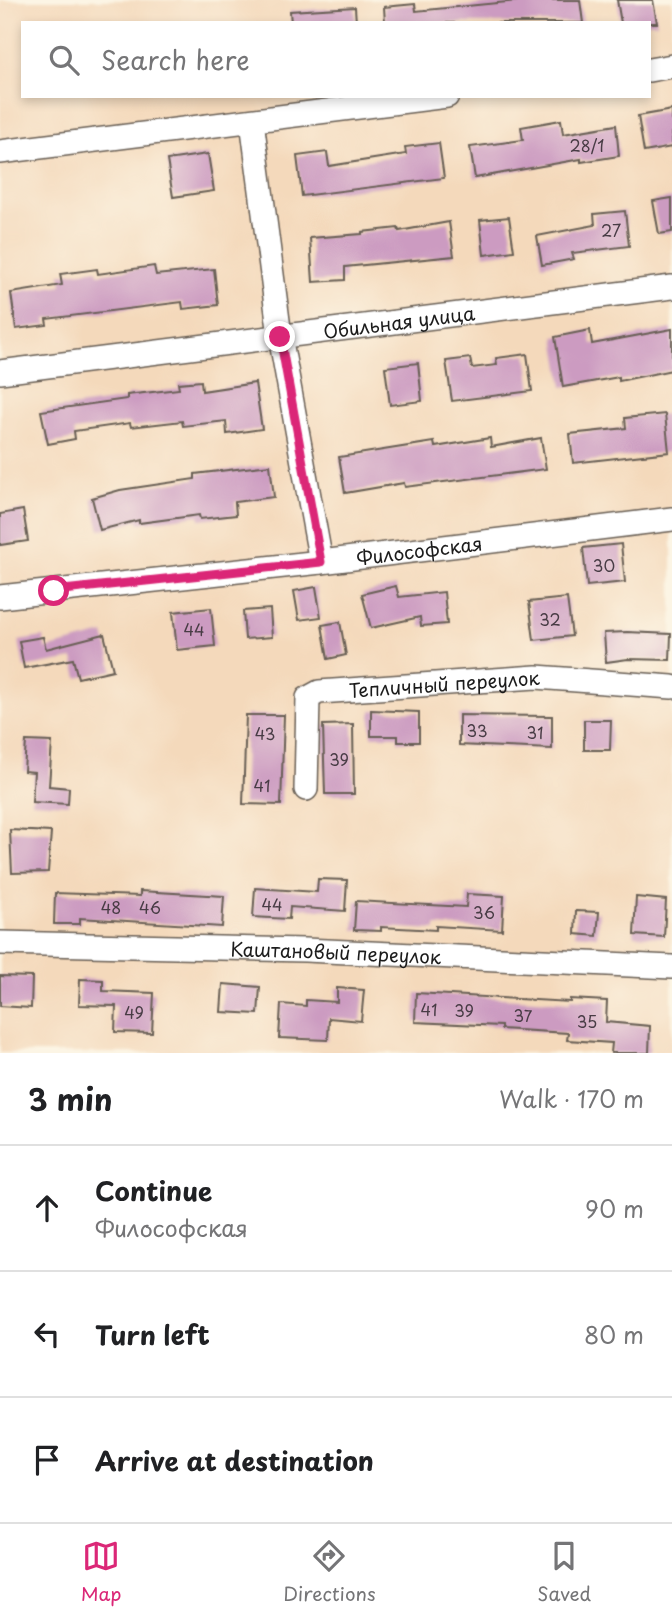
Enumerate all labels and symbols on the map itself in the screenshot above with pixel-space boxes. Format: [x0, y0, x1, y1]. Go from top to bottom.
house number: 28/1 [569, 133, 605, 157]
house number: 27 [601, 218, 621, 242]
street label: Обильная улица [321, 298, 476, 345]
route end [264, 321, 295, 352]
street label: Философская [355, 528, 484, 572]
house number: 30 [593, 553, 615, 577]
route start [38, 575, 69, 606]
house number: 32 [539, 607, 561, 631]
house number: 44 [183, 617, 205, 641]
street label: Тепличный переулок [348, 663, 541, 704]
house number: 33 [466, 718, 488, 742]
house number: 31 [527, 720, 543, 744]
house number: 43 [255, 721, 275, 745]
house number: 39 [329, 747, 349, 771]
house number: 41 [254, 773, 270, 797]
house number: 44 [261, 892, 283, 916]
house number: 48 [101, 895, 121, 919]
house number: 46 [139, 895, 161, 919]
house number: 36 [473, 900, 495, 924]
street label: Каштановый переулок [230, 934, 443, 970]
house number: 41 [421, 997, 437, 1021]
house number: 39 [454, 998, 474, 1022]
house number: 49 [124, 1000, 144, 1024]
house number: 37 [514, 1003, 533, 1027]
house number: 35 [577, 1009, 597, 1033]

